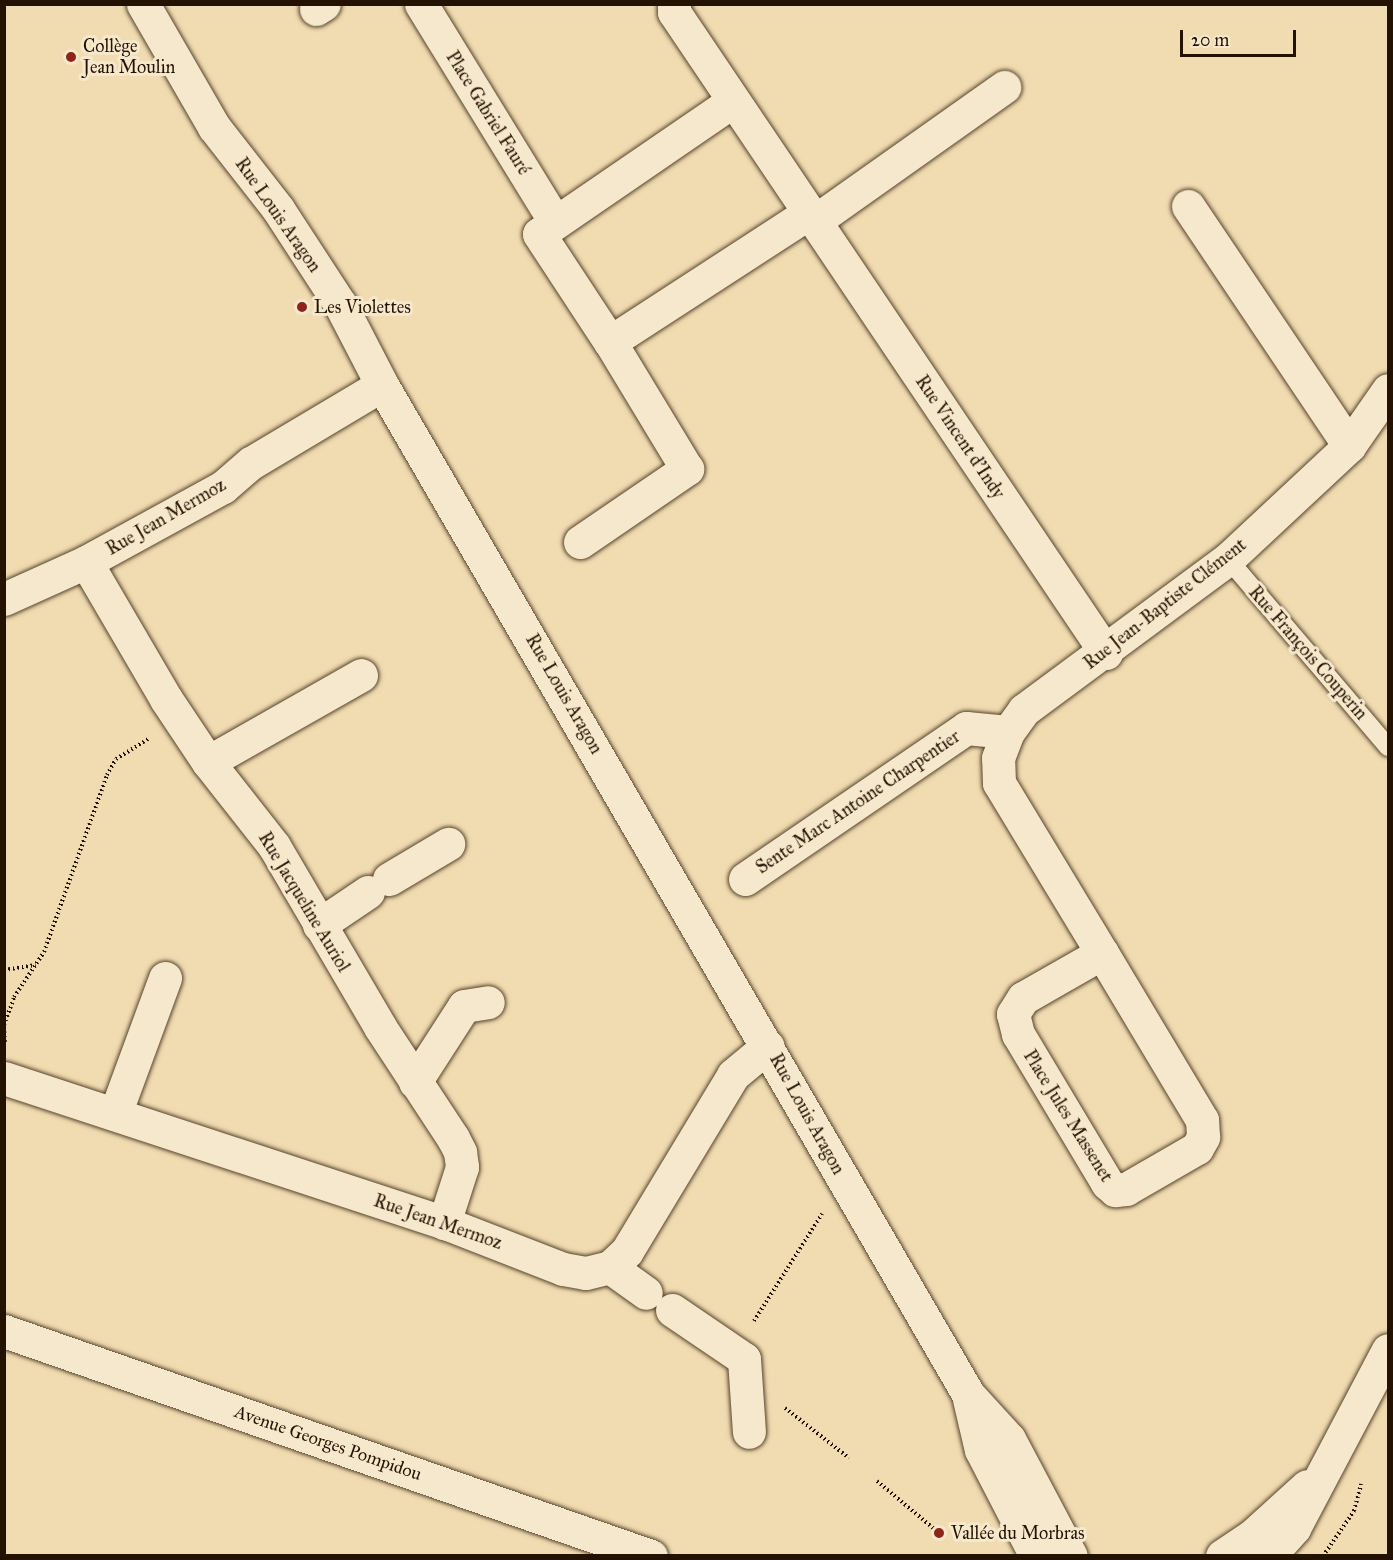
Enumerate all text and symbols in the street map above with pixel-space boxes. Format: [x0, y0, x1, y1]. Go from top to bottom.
scale bar [1183, 18, 1298, 56]
text: 20 m [1191, 29, 1229, 51]
place label: Collège Jean Moulin [83, 36, 175, 78]
street label: Place Gabriel Fauré [441, 47, 535, 179]
marker: Collège Jean Moulin [64, 50, 78, 64]
street label: Rue Louis Aragon [231, 154, 325, 276]
place label: Les Violettes [314, 296, 411, 318]
marker: Les Violettes [295, 300, 309, 314]
street label: Rue Vincent d'Indy [911, 371, 1009, 503]
street label: Rue Jean Mermoz [102, 474, 230, 560]
street label: Rue Jean-Baptiste Clément [1080, 534, 1250, 674]
street label: Rue François Couperin [1244, 582, 1372, 724]
street label: Rue Louis Aragon [521, 630, 607, 758]
street label: Sente Marc Antoine Charpentier [752, 726, 964, 878]
street label: Rue Jacqueline Auriol [254, 828, 354, 976]
street label: Place Jules Massenet [1019, 1046, 1117, 1186]
street label: Rue Louis Aragon [765, 1050, 849, 1178]
street label: Rue Jean Mermoz [371, 1190, 505, 1254]
street label: Avenue Georges Pompidou [232, 1401, 424, 1485]
place label: Vallée du Morbras [951, 1522, 1085, 1544]
marker: Vallée du Morbras [932, 1526, 946, 1540]

